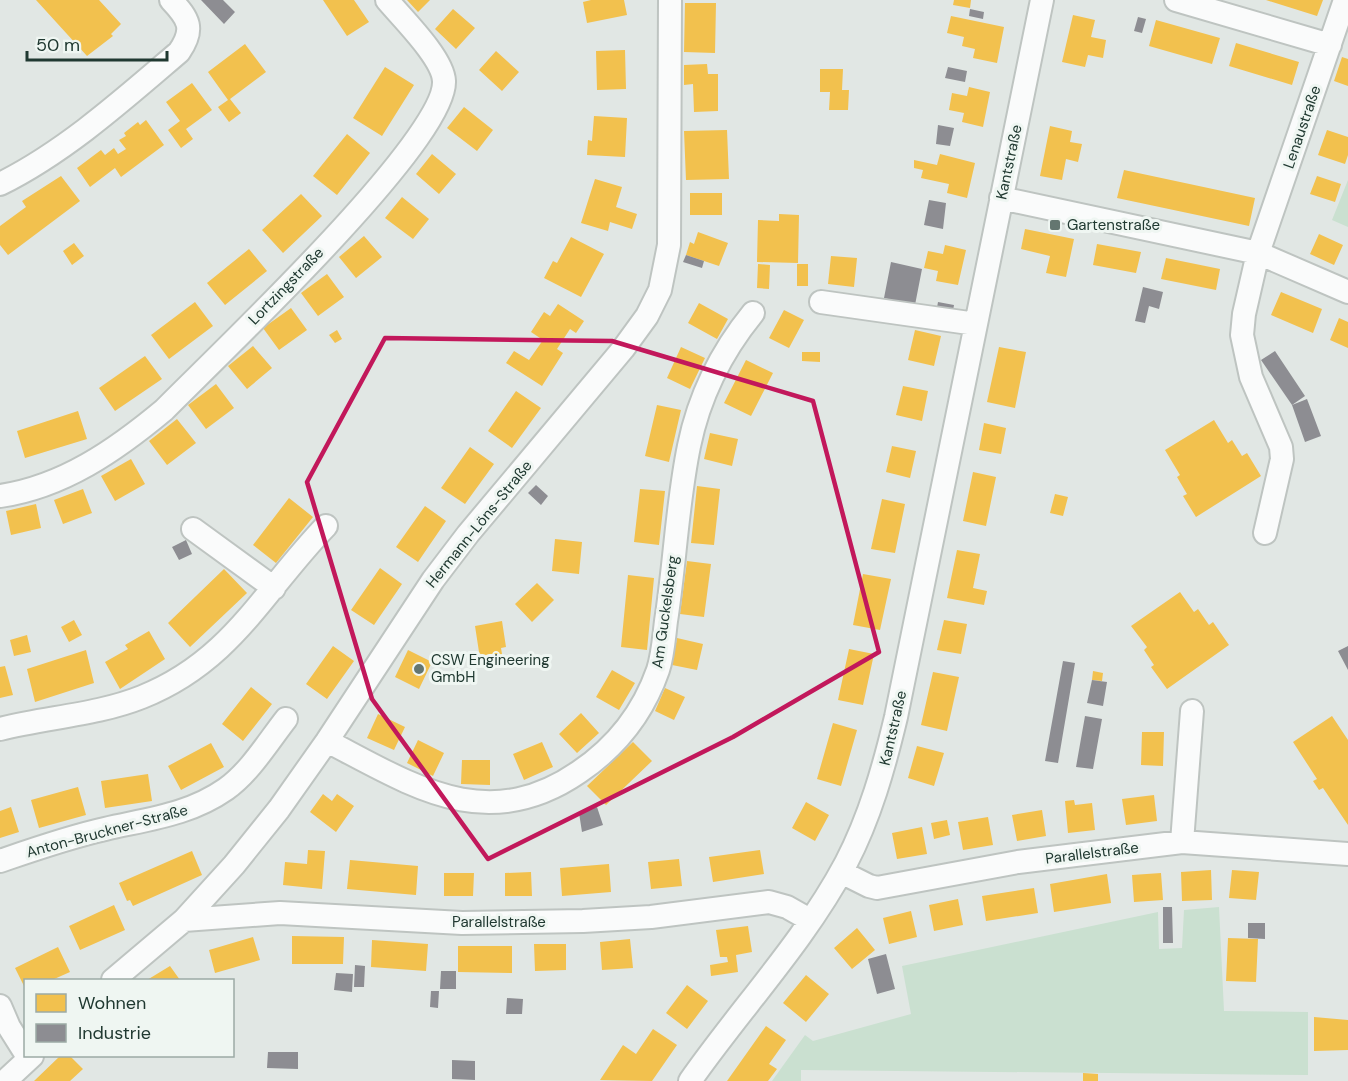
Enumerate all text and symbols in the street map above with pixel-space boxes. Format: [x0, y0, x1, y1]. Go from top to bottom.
scale bar [27, 24, 166, 62]
text: 50 m [36, 33, 80, 57]
street label: Lenaustraße [1278, 83, 1326, 171]
street label: Kantstraße [991, 123, 1027, 201]
place label: Gartenstraße [1067, 215, 1160, 235]
marker: Gartenstraße [1048, 218, 1062, 232]
street label: Lortzingstraße [244, 243, 328, 329]
street label: Hermann-Löns-Straße [421, 456, 537, 592]
street label: Am Guckelsberg [647, 554, 683, 670]
place label: CSW Engineering GmbH [431, 650, 550, 687]
marker: CSW Engineering GmbH [412, 662, 426, 676]
street label: Kantstraße [875, 689, 911, 767]
street label: Anton-Bruckner-Straße [24, 800, 190, 862]
street label: Parallelstraße [1044, 837, 1140, 869]
street label: Parallelstraße [452, 912, 546, 932]
legend [24, 979, 234, 1057]
text: Wohnen [78, 991, 146, 1015]
text: Industrie [78, 1021, 151, 1045]

